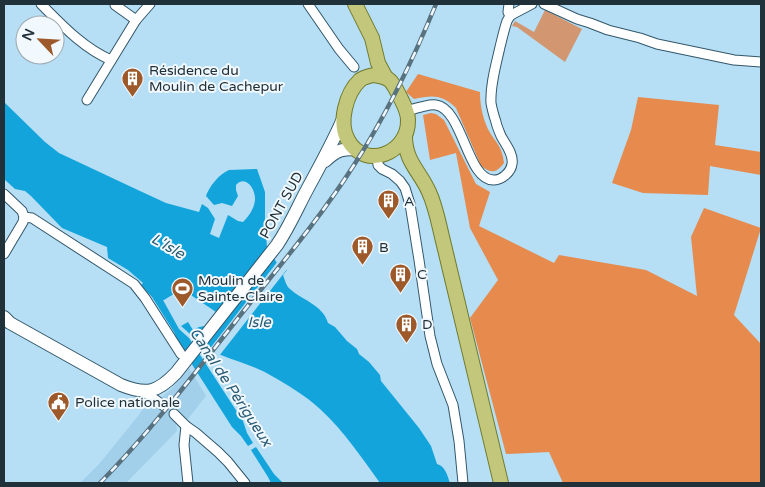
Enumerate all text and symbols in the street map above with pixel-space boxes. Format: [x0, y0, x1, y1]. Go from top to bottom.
north arrow [15, 15, 65, 65]
text: N [19, 26, 39, 43]
place label: Résidence du Moulin de Cachepur [149, 62, 284, 95]
building icon: Résidence du Moulin de Cachepur [121, 66, 145, 97]
street label: PONT SUD [256, 169, 307, 242]
building icon: A [376, 189, 400, 220]
place label: A [404, 193, 414, 210]
water label: L'Isle [148, 229, 189, 263]
building icon: B [351, 235, 375, 266]
place label: B [379, 239, 389, 256]
building icon: C [389, 262, 413, 293]
place label: C [417, 266, 427, 283]
place label: Moulin de Sainte-Claire [198, 272, 283, 305]
sports icon: Moulin de Sainte-Claire [170, 276, 194, 307]
building icon: D [394, 312, 418, 343]
water label: Isle [247, 313, 272, 331]
place label: D [422, 316, 433, 333]
water label: Canal de Périgueux [186, 324, 277, 451]
public building icon: Police nationale [47, 390, 71, 421]
place label: Police nationale [75, 394, 180, 411]

